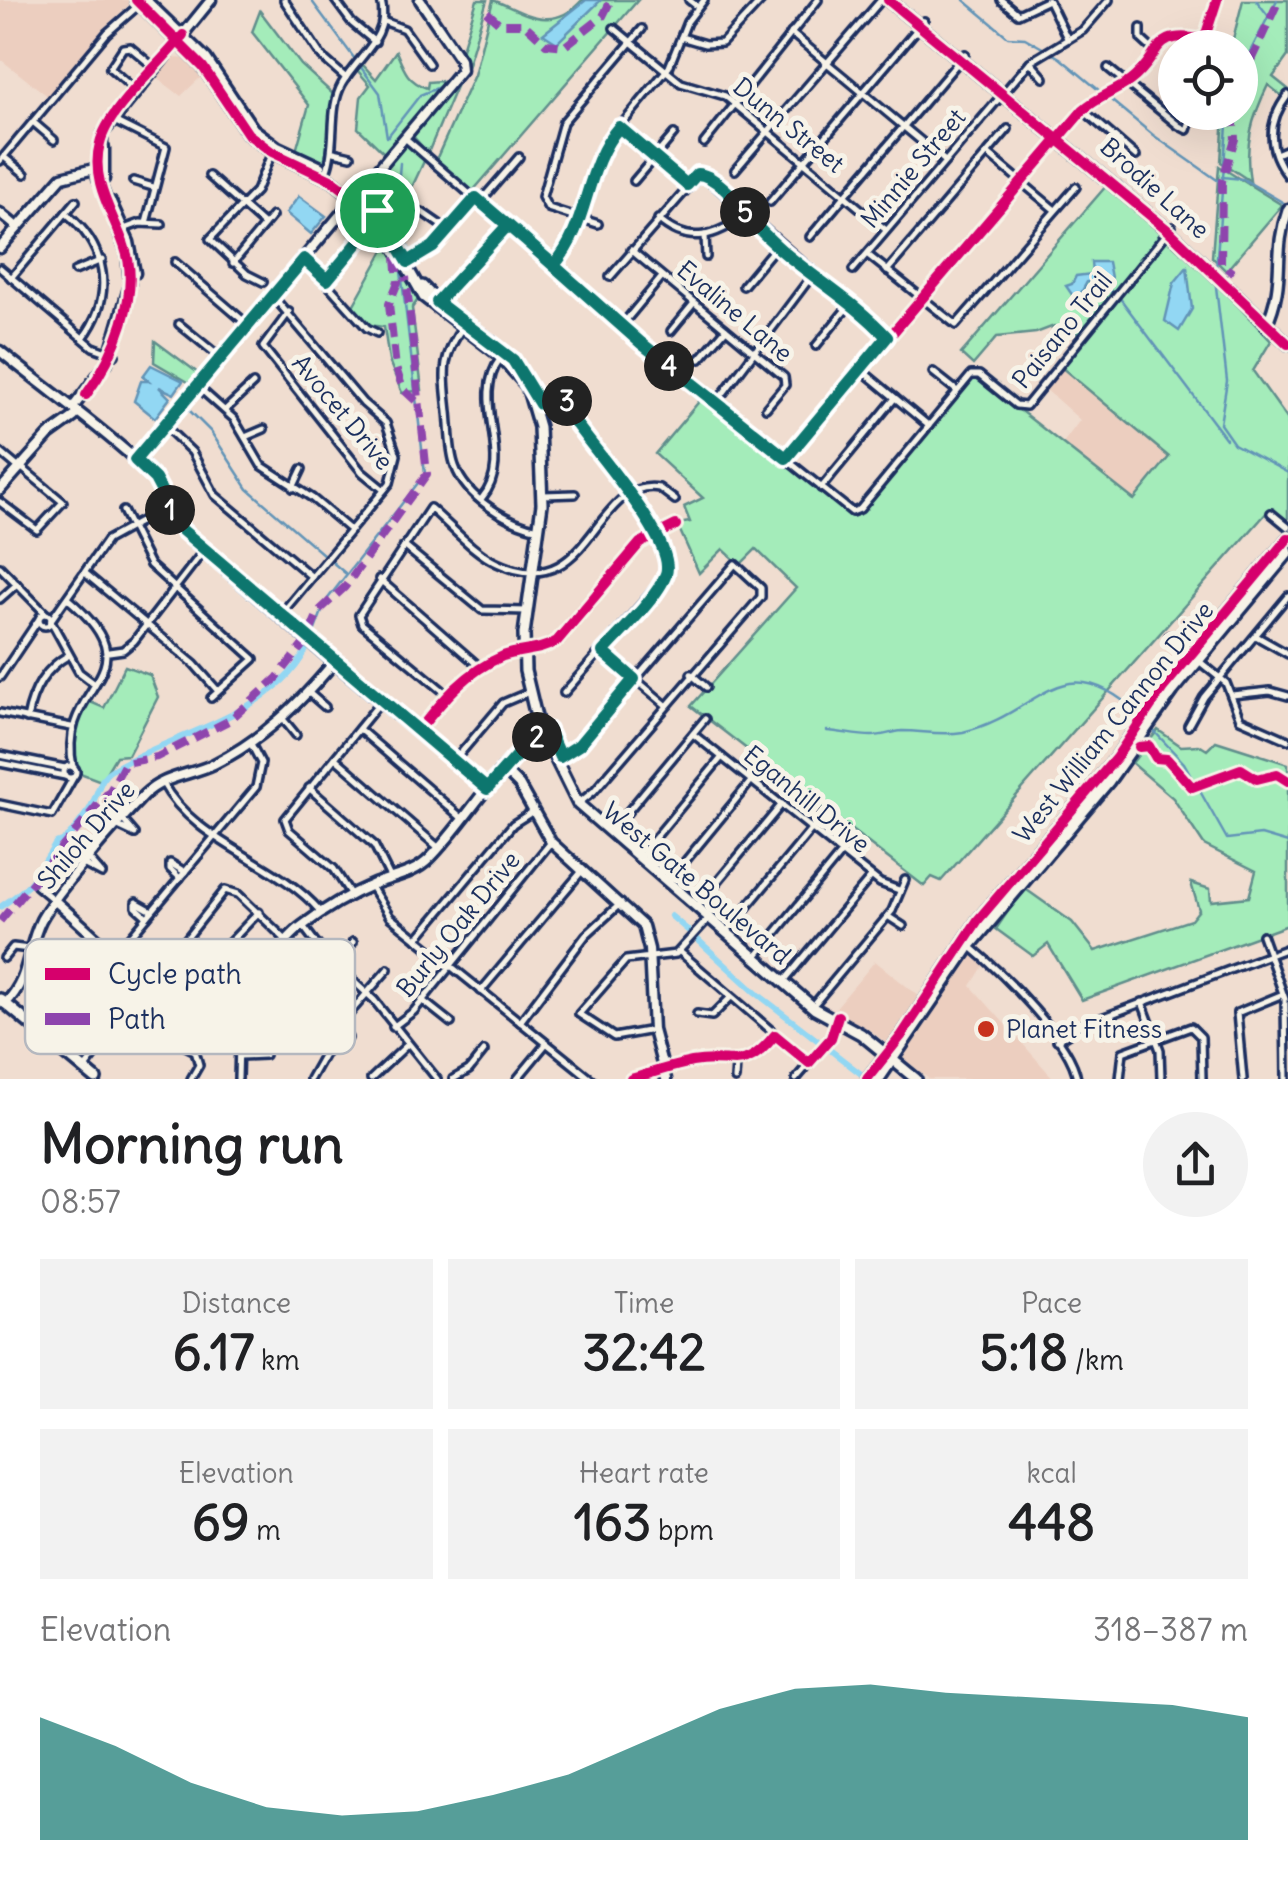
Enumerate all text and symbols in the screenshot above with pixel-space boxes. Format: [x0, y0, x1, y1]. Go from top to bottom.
map controls [1158, 30, 1258, 130]
button: locate [1158, 30, 1258, 130]
street label: Dunn Street [727, 70, 851, 180]
street label: Minnie Street [854, 102, 972, 234]
street label: Brodie Lane [1094, 131, 1216, 245]
pin [335, 168, 420, 253]
icon: arrive [350, 183, 405, 238]
pin: 5 [720, 187, 770, 237]
text: 5 [737, 194, 753, 230]
street label: Evaline Lane [671, 253, 799, 369]
street label: Paisano Trail [1005, 265, 1119, 395]
pin: 4 [644, 341, 694, 391]
street label: Avocet Drive [285, 348, 401, 476]
text: 4 [661, 348, 677, 384]
pin: 3 [542, 376, 592, 426]
text: 3 [559, 383, 575, 419]
pin: 1 [145, 485, 195, 535]
text: 1 [164, 492, 176, 528]
street label: West William Cannon Drive [1006, 595, 1220, 849]
pin: 2 [512, 712, 562, 762]
text: 2 [529, 719, 545, 755]
street label: Eganhill Drive [737, 738, 877, 860]
street label: Shiloh Drive [30, 774, 142, 896]
street label: West Gate Boulevard [596, 795, 798, 971]
street label: Burly Oak Drive [389, 845, 527, 1003]
legend [25, 939, 355, 1054]
text: Cycle path [108, 956, 242, 992]
text: Path [108, 1001, 166, 1037]
place label: Planet Fitness [1006, 1013, 1162, 1045]
marker: Planet Fitness [975, 1018, 997, 1040]
text: Morning run [40, 1109, 344, 1178]
button: share [1143, 1112, 1248, 1217]
text: 08:57 [40, 1181, 121, 1222]
text: Distance [182, 1285, 291, 1321]
text: Time [614, 1285, 674, 1321]
text: Pace [1021, 1285, 1082, 1321]
text: 6.17 [173, 1321, 254, 1384]
text: 32:42 [582, 1321, 706, 1384]
text: 5:18 [979, 1321, 1068, 1384]
text: km [254, 1342, 300, 1378]
text: /km [1068, 1342, 1124, 1378]
text: Elevation [179, 1455, 294, 1491]
text: Heart rate [579, 1455, 709, 1491]
text: kcal [1026, 1455, 1077, 1491]
text: 69 [192, 1491, 250, 1554]
text: 163 [574, 1491, 651, 1554]
text: 448 [1008, 1491, 1095, 1554]
text: m [250, 1512, 281, 1548]
text: bpm [651, 1512, 714, 1548]
text: Elevation [40, 1609, 171, 1650]
text: 318–387 m [1093, 1609, 1248, 1650]

